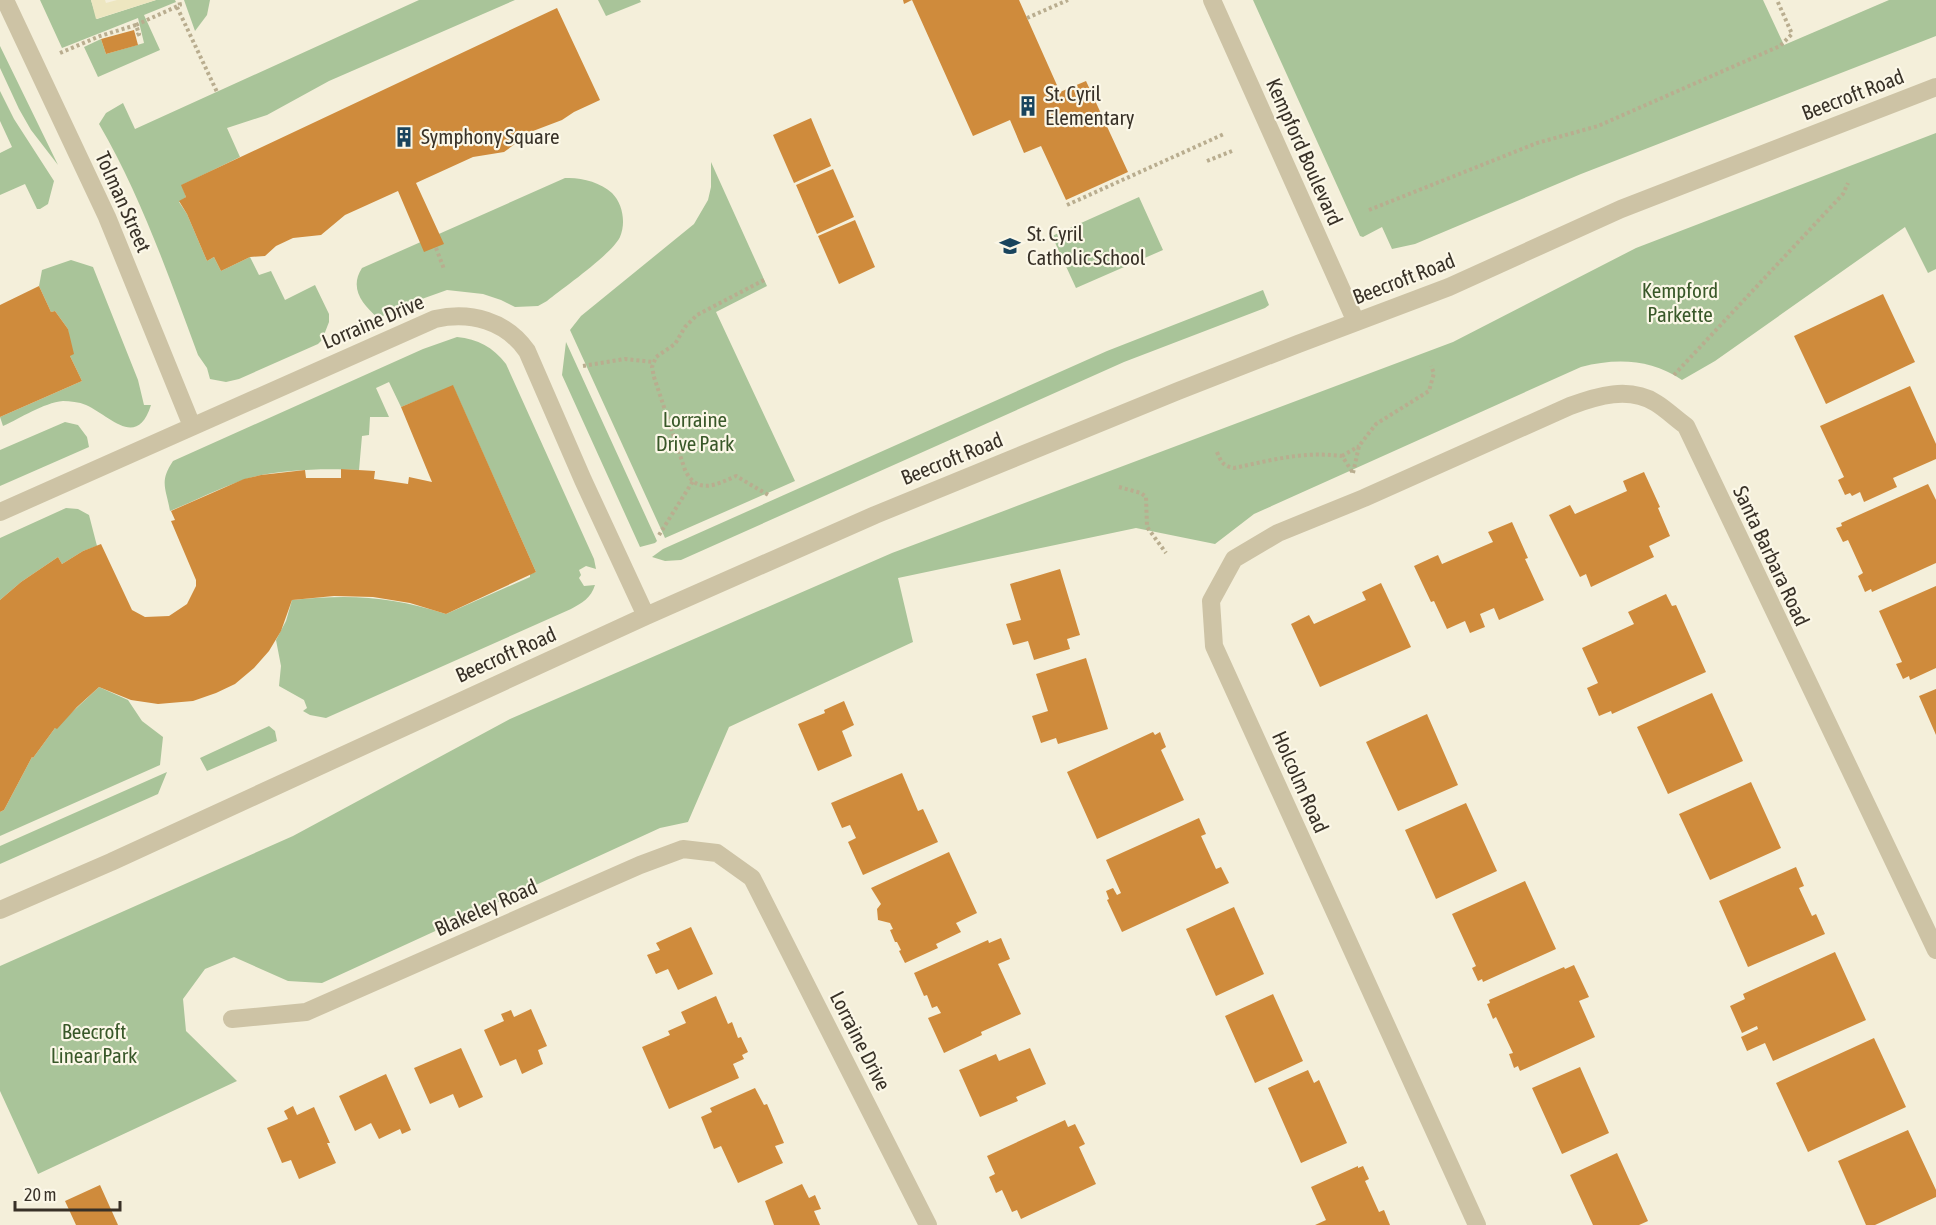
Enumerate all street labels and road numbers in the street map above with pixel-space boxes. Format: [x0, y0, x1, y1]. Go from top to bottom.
street label: Beecroft Road [1798, 64, 1907, 125]
street label: Kempford Boulevard [1262, 74, 1348, 229]
street label: Tolman Street [91, 148, 157, 256]
street label: Beecroft Road [1349, 248, 1458, 309]
street label: Lorraine Drive [318, 289, 427, 353]
street label: Beecroft Road [897, 427, 1006, 489]
street label: Santa Barbara Road [1729, 482, 1815, 629]
street label: Beecroft Road [452, 621, 560, 687]
street label: Holcolm Road [1268, 727, 1334, 836]
street label: Blakeley Road [430, 874, 541, 940]
street label: Lorraine Drive [826, 987, 896, 1094]

